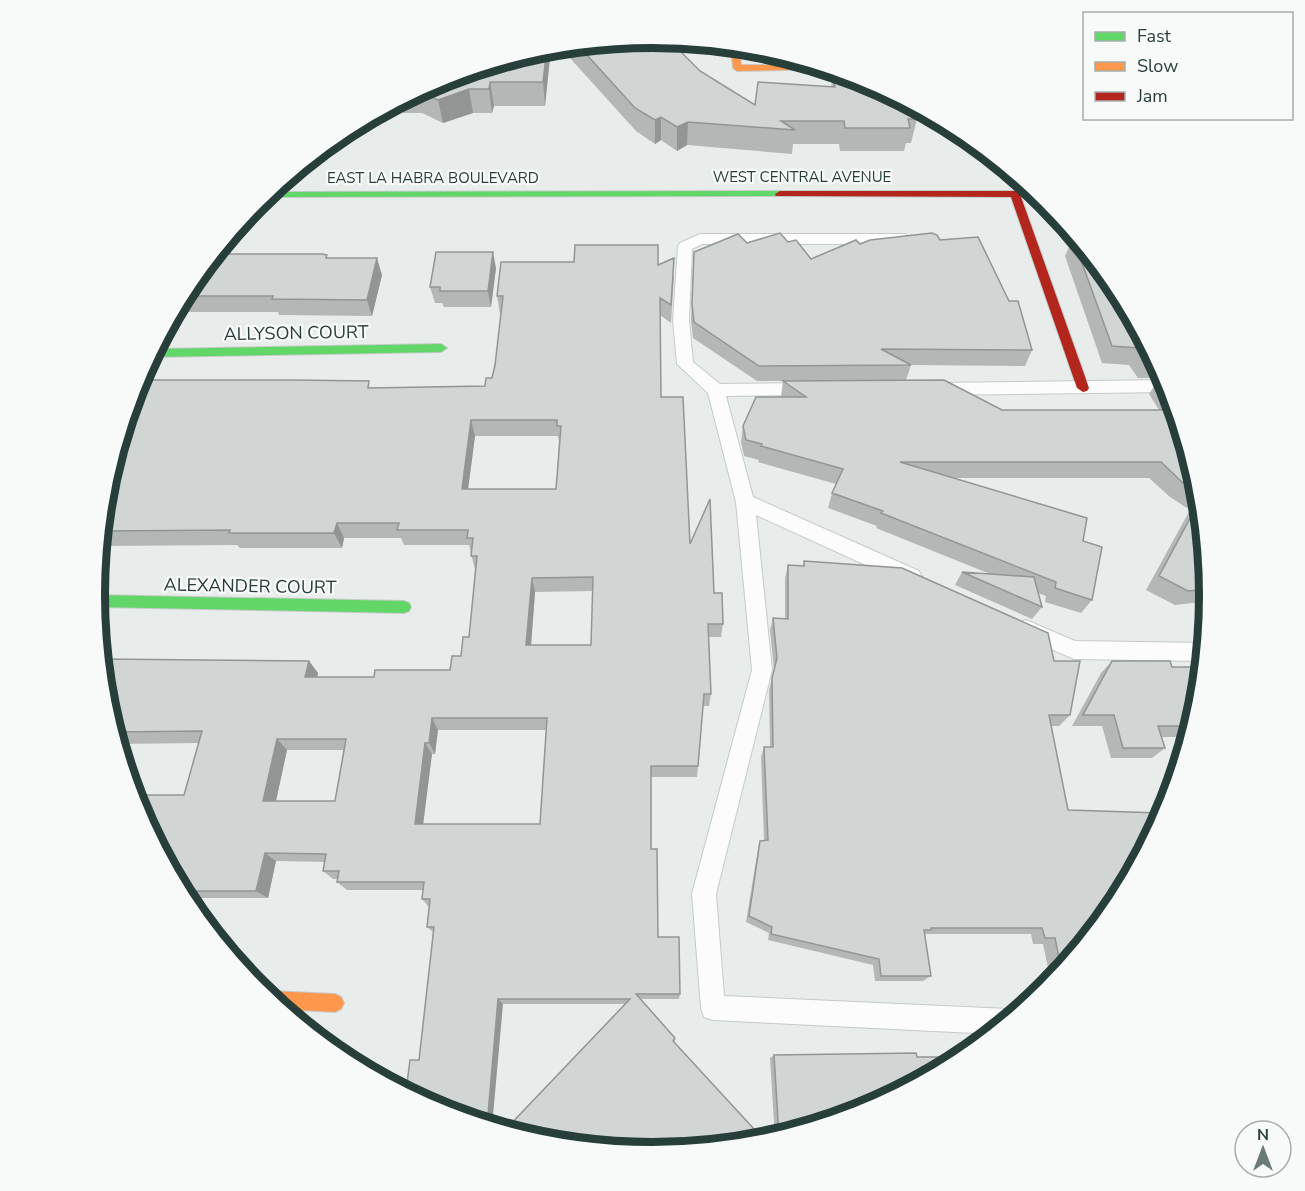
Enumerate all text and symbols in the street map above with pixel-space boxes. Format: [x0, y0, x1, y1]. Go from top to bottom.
legend [1083, 12, 1293, 120]
text: Fast [1137, 24, 1172, 48]
text: Slow [1137, 54, 1178, 78]
text: Jam [1136, 84, 1168, 108]
street label: WEST CENTRAL AVENUE [713, 167, 891, 187]
street label: EAST LA HABRA BOULEVARD [327, 168, 539, 188]
street label: ALLYSON COURT [223, 320, 369, 346]
street label: ALEXANDER COURT [163, 572, 337, 600]
north arrow [1233, 1119, 1293, 1179]
text: N [1257, 1124, 1269, 1146]

